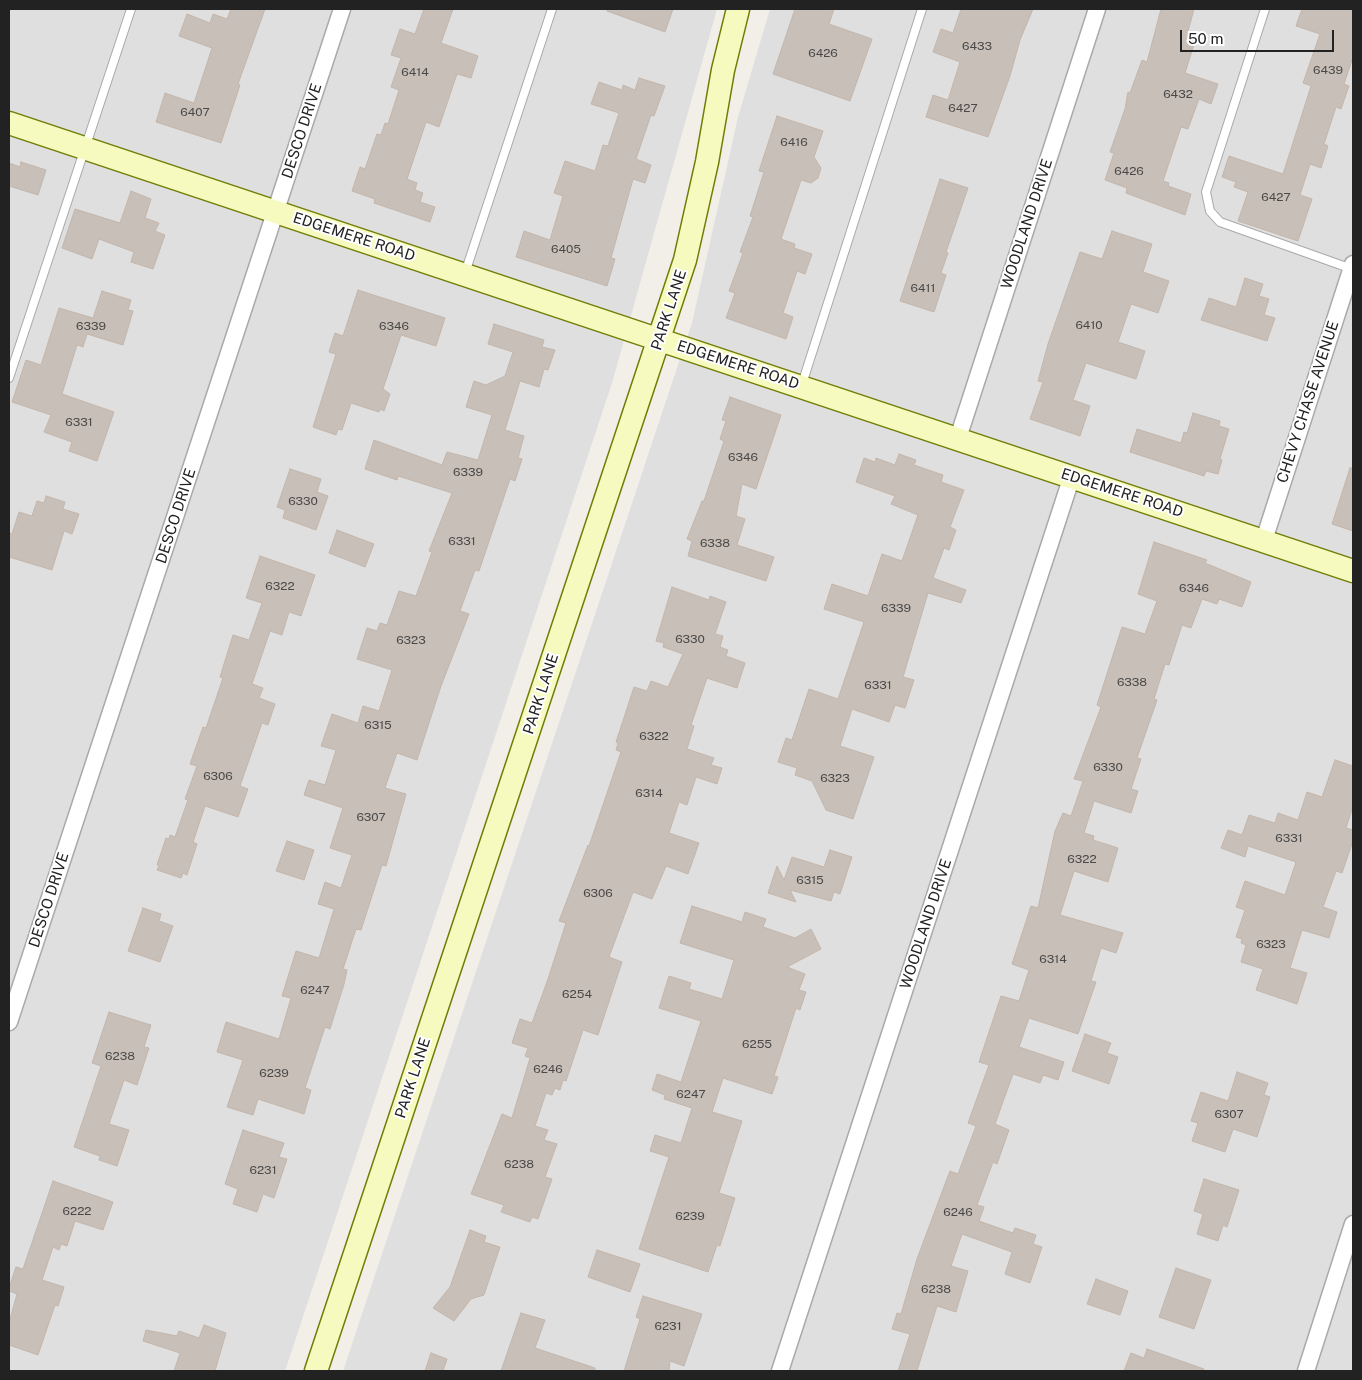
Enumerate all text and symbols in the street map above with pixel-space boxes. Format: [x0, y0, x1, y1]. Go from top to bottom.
scale bar [1182, 20, 1336, 52]
text: 50 m [1188, 30, 1223, 47]
house number: 6433 [962, 39, 992, 53]
house number: 6426 [808, 46, 838, 60]
house number: 6439 [1313, 63, 1343, 77]
house number: 6414 [401, 65, 429, 79]
street label: DESCO DRIVE [278, 81, 326, 181]
house number: 6432 [1163, 87, 1193, 101]
house number: 6427 [948, 101, 978, 115]
house number: 6407 [180, 105, 210, 119]
house number: 6416 [780, 135, 808, 149]
street label: WOODLAND DRIVE [998, 157, 1056, 291]
house number: 6426 [1114, 164, 1144, 178]
house number: 6427 [1261, 190, 1291, 204]
street label: EDGEMERE ROAD [291, 209, 417, 265]
house number: 6405 [551, 242, 581, 256]
street label: PARK LANE [648, 268, 690, 352]
house number: 6411 [911, 281, 935, 295]
house number: 6410 [1075, 318, 1103, 332]
house number: 6339 [76, 319, 106, 333]
house number: 6346 [379, 319, 409, 333]
street label: CHEVY CHASE AVENUE [1273, 319, 1343, 485]
street label: EDGEMERE ROAD [675, 337, 801, 393]
house number: 6331 [65, 415, 93, 429]
house number: 6346 [728, 450, 758, 464]
house number: 6339 [453, 465, 483, 479]
street label: EDGEMERE ROAD [1059, 465, 1185, 521]
street label: DESCO DRIVE [152, 466, 200, 566]
house number: 6330 [288, 494, 318, 508]
house number: 6331 [448, 534, 476, 548]
house number: 6338 [700, 536, 730, 550]
house number: 6322 [265, 579, 295, 593]
house number: 6346 [1179, 581, 1209, 595]
house number: 6339 [881, 601, 911, 615]
house number: 6330 [675, 632, 705, 646]
house number: 6323 [396, 633, 426, 647]
street label: PARK LANE [520, 652, 562, 736]
house number: 6338 [1117, 675, 1147, 689]
house number: 6331 [864, 678, 892, 692]
house number: 6315 [364, 718, 392, 732]
house number: 6322 [639, 729, 669, 743]
house number: 6330 [1093, 760, 1123, 774]
house number: 6306 [203, 769, 233, 783]
house number: 6323 [820, 771, 850, 785]
house number: 6314 [635, 786, 663, 800]
house number: 6307 [356, 810, 386, 824]
house number: 6331 [1275, 831, 1303, 845]
street label: DESCO DRIVE [25, 850, 73, 950]
house number: 6322 [1067, 852, 1097, 866]
street label: WOODLAND DRIVE [897, 857, 955, 991]
house number: 6315 [796, 873, 824, 887]
house number: 6306 [583, 886, 613, 900]
house number: 6323 [1256, 937, 1286, 951]
house number: 6314 [1039, 952, 1067, 966]
house number: 6247 [300, 983, 330, 997]
house number: 6254 [562, 987, 592, 1001]
street label: PARK LANE [392, 1036, 434, 1120]
house number: 6255 [742, 1037, 772, 1051]
house number: 6238 [105, 1049, 135, 1063]
house number: 6246 [533, 1062, 563, 1076]
house number: 6239 [259, 1066, 289, 1080]
house number: 6247 [676, 1087, 706, 1101]
house number: 6307 [1214, 1107, 1244, 1121]
house number: 6238 [504, 1157, 534, 1171]
house number: 6231 [249, 1163, 277, 1177]
house number: 6222 [63, 1204, 91, 1218]
house number: 6246 [943, 1205, 973, 1219]
house number: 6239 [675, 1209, 705, 1223]
house number: 6238 [921, 1282, 951, 1296]
house number: 6231 [654, 1319, 682, 1333]

